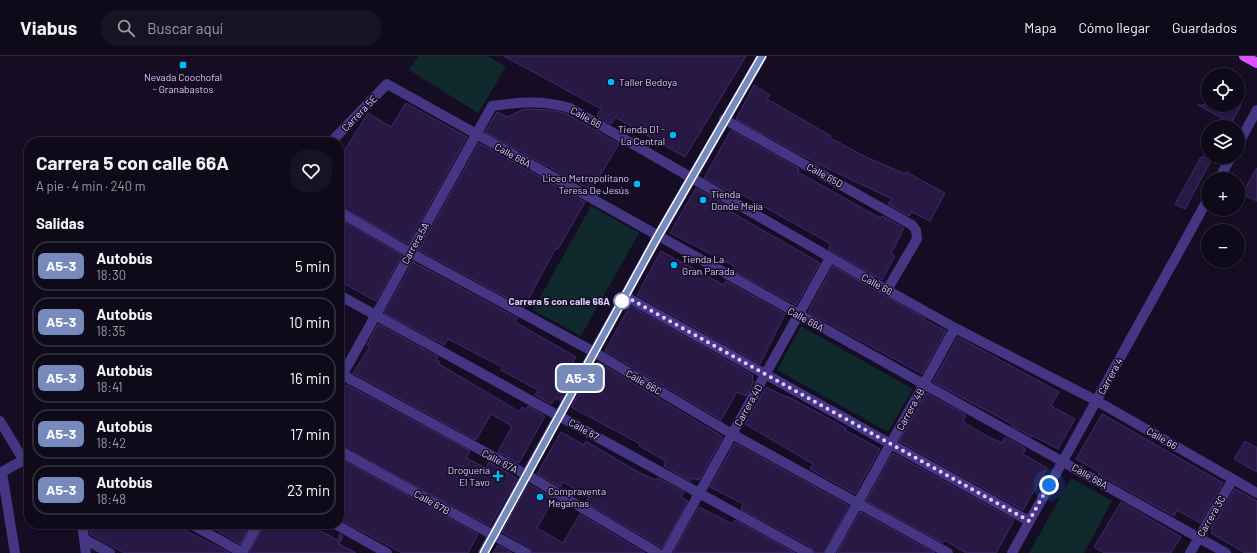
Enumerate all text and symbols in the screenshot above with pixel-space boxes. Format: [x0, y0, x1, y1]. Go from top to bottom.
search box [101, 10, 381, 46]
text: Viabus [20, 16, 77, 39]
icon: search [115, 17, 137, 39]
text: Buscar aquí [147, 19, 223, 37]
text: Mapa [1024, 19, 1056, 36]
text: Cómo llegar [1078, 19, 1150, 36]
text: Guardados [1172, 19, 1237, 36]
marker: Nevada Coochofal - Granabastos [178, 60, 188, 70]
map controls [1201, 68, 1245, 268]
button: locate [1201, 68, 1245, 112]
place label: Nevada Coochofal - Granabastos [144, 71, 222, 95]
place label: Taller Bedoya [619, 76, 677, 88]
marker: Taller Bedoya [606, 77, 616, 87]
street label: Carrera 5E [339, 92, 379, 134]
street label: Calle 66 [569, 104, 603, 130]
button: layers [1201, 120, 1245, 164]
place label: Tienda D1 - La Central [618, 123, 665, 147]
marker: Tienda D1 - La Central [668, 130, 678, 140]
street label: Calle 66A [493, 140, 533, 170]
button: heart [290, 150, 332, 192]
text: Carrera 5 con calle 66A [36, 151, 229, 174]
street label: Calle 65D [805, 160, 845, 190]
place label: Liceo Metropolitano Teresa De Jesús [542, 172, 629, 196]
button: + [1201, 172, 1245, 216]
text: A pie · 4 min · 240 m [36, 178, 145, 194]
marker: Liceo Metropolitano Teresa De Jesús [632, 179, 642, 189]
place label: Tienda Donde Mejía [711, 188, 763, 212]
marker: Tienda Donde Mejía [698, 195, 708, 205]
text: Salidas [36, 214, 84, 232]
street label: Carrera 5A [399, 220, 431, 266]
button: − [1201, 224, 1245, 268]
text: Autobús [96, 249, 153, 267]
place label: Tienda La Gran Parada [682, 253, 735, 277]
text: A5-3 [46, 257, 76, 274]
text: 5 min [295, 257, 330, 275]
marker: Tienda La Gran Parada [669, 260, 679, 270]
text: 18:30 [96, 267, 126, 283]
street label: Calle 66 [860, 271, 894, 297]
marker: Carrera 5 con calle 66A [613, 292, 631, 310]
place label: Carrera 5 con calle 66A [508, 295, 610, 307]
street label: Calle 66A [786, 304, 826, 334]
text: Autobús [96, 305, 153, 323]
text: A5-3 [46, 313, 76, 330]
text: 10 min [289, 313, 330, 331]
text: 18:35 [96, 323, 125, 339]
street label: Carrera 4 [1095, 356, 1125, 396]
text: Autobús [96, 361, 153, 379]
line badge: A5-3 [552, 365, 608, 391]
street label: Calle 66C [624, 367, 664, 397]
text: A5-3 [46, 369, 76, 386]
text: 16 min [290, 369, 330, 387]
text: A5-3 [565, 369, 595, 386]
text: 18:41 [96, 379, 122, 395]
street label: Carrera 4D [732, 382, 764, 428]
street label: Carrera 4B [894, 386, 926, 432]
street label: Calle 67 [567, 416, 602, 442]
text: Autobús [96, 417, 153, 435]
street label: Calle 66 [1145, 424, 1179, 452]
text: A5-3 [46, 425, 76, 442]
text: 17 min [290, 425, 330, 443]
text: 18:42 [96, 435, 126, 451]
street label: Calle 67A [480, 447, 520, 475]
street label: Calle 66A [1070, 461, 1110, 491]
place label: Droguería El Tavo [448, 464, 490, 488]
marker: Droguería El Tavo [493, 471, 503, 481]
text: Autobús [96, 473, 153, 491]
your location [1039, 475, 1059, 495]
text: A5-3 [46, 481, 76, 498]
text: 23 min [287, 481, 330, 499]
place label: Compraventa Megamas [548, 485, 606, 509]
street label: Calle 67B [412, 487, 452, 517]
text: 18:48 [96, 491, 126, 507]
marker: Compraventa Megamas [535, 492, 545, 502]
street label: Carrera 3C [1194, 493, 1228, 539]

